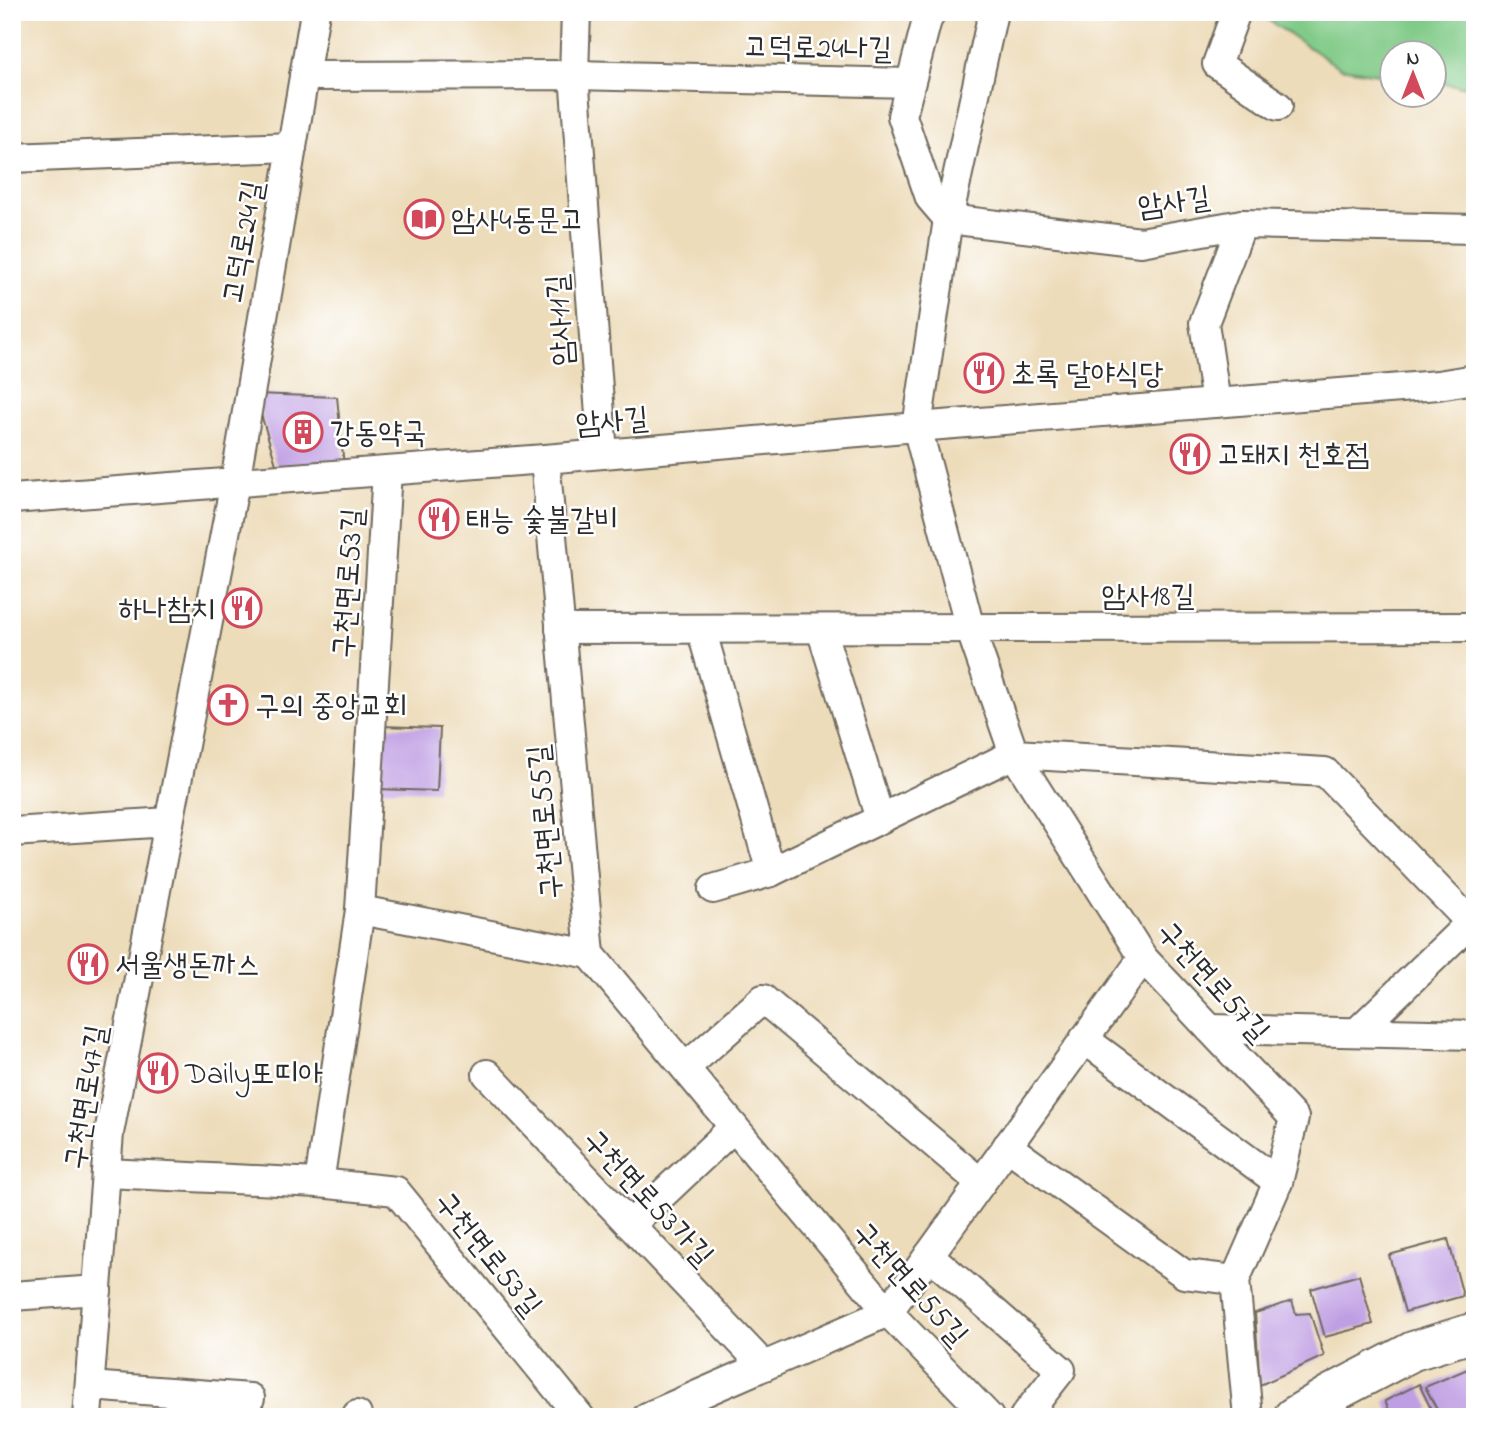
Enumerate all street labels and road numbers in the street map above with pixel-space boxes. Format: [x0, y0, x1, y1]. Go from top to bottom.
street label: 고덕로24나길 [744, 27, 892, 73]
street label: 암사길 [1135, 177, 1213, 231]
street label: 고덕로24길 [213, 178, 277, 307]
street label: 암사11길 [537, 273, 587, 367]
street label: 암사길 [574, 398, 650, 448]
street label: 구천면로53길 [323, 507, 377, 660]
street label: 암사18길 [1101, 576, 1195, 620]
street label: 구천면로55길 [518, 743, 576, 901]
street label: 구천면로57길 [1145, 912, 1278, 1054]
street label: 구천면로47길 [55, 1022, 121, 1173]
street label: 구천면로53가길 [571, 1120, 722, 1278]
street label: 구천면로53길 [422, 1183, 551, 1327]
street label: 구천면로55길 [841, 1213, 977, 1357]

